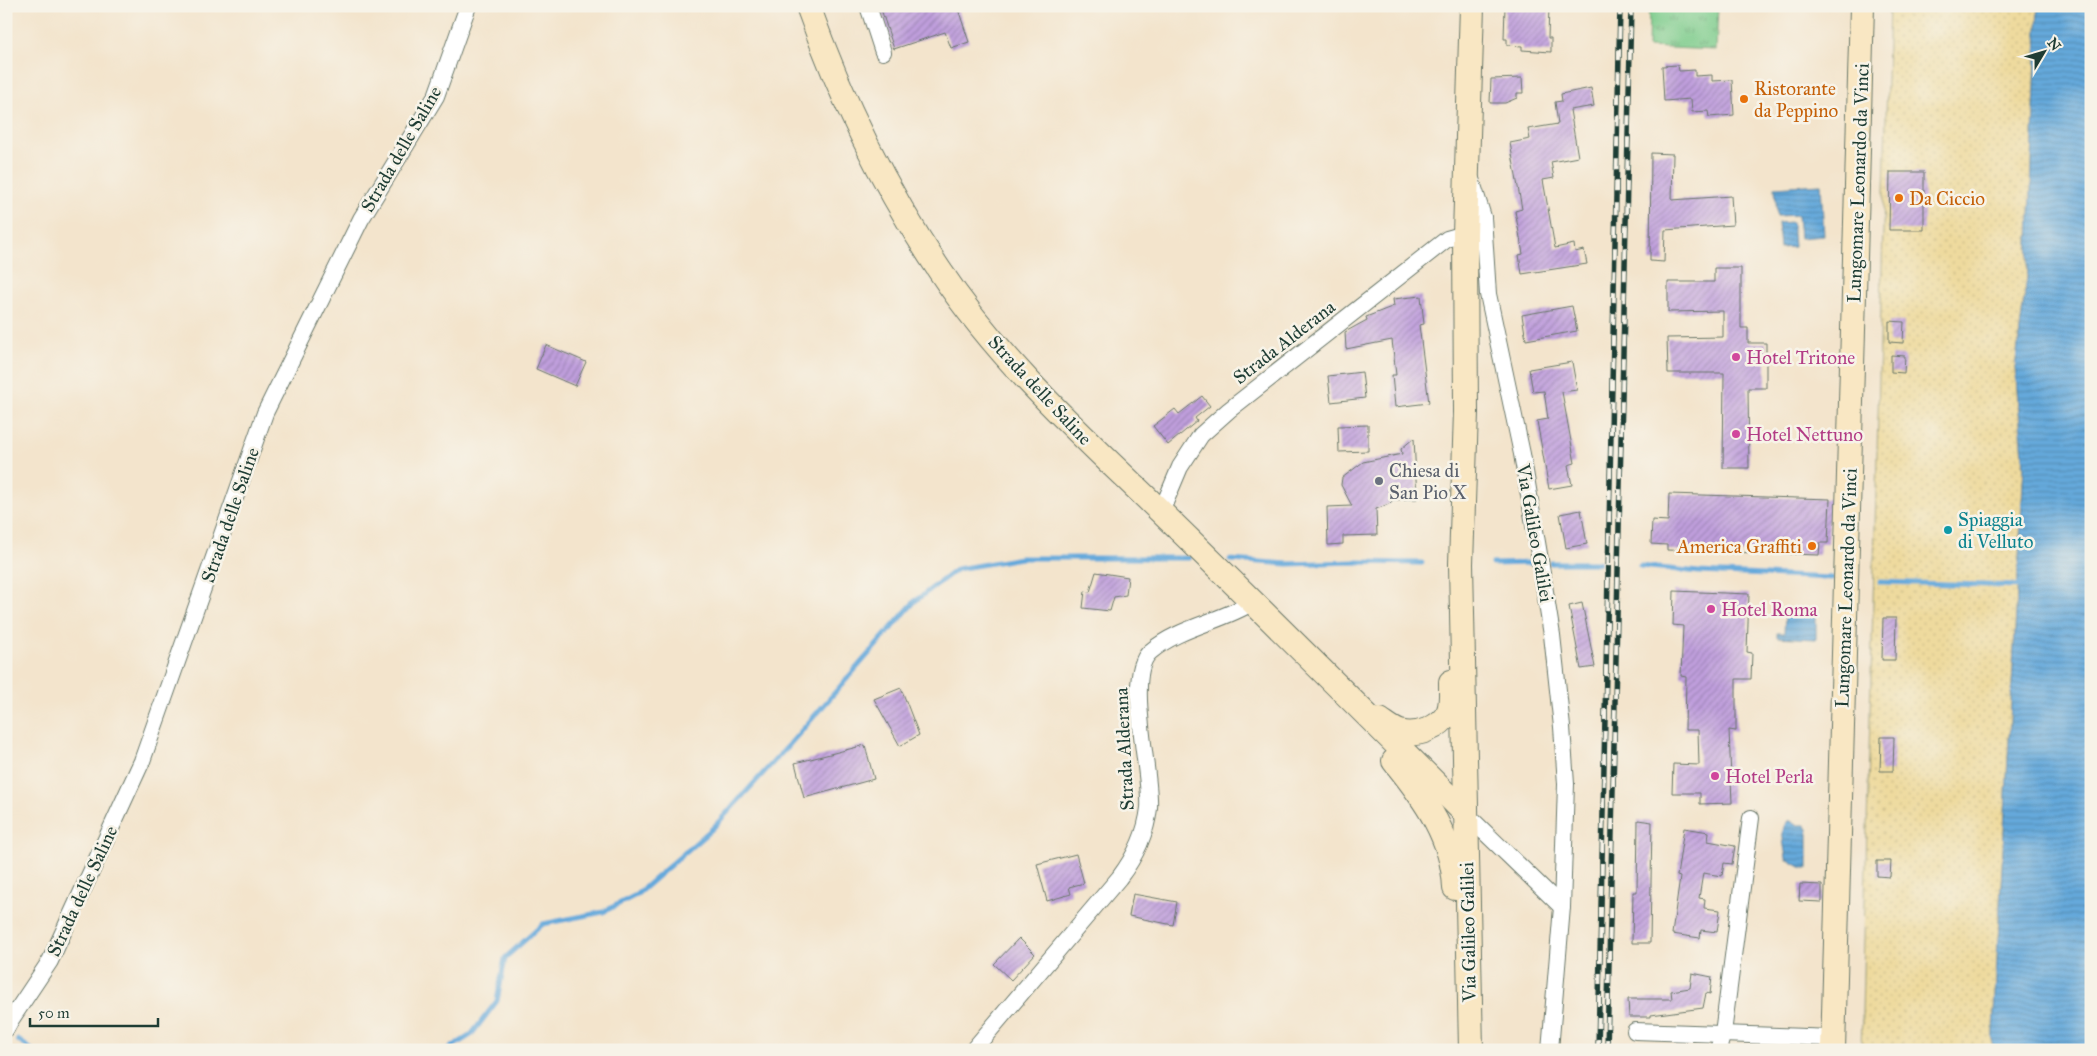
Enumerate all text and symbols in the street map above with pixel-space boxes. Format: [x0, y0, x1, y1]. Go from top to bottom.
north arrow [2020, 28, 2070, 78]
text: N [2043, 34, 2064, 54]
street label: Lungomare Leonardo da Vinci [1842, 63, 1875, 303]
place label: Ristorante da Peppino [1754, 77, 1838, 122]
street label: Strada delle Saline [356, 82, 446, 216]
marker: Ristorante da Peppino [1738, 93, 1750, 105]
place label: Da Ciccio [1909, 187, 1985, 210]
marker: Da Ciccio [1893, 192, 1905, 204]
street label: Strada Alderana [1228, 294, 1340, 389]
street label: Strada delle Saline [983, 330, 1097, 450]
place label: Hotel Tritone [1746, 346, 1855, 369]
marker: Hotel Tritone [1730, 351, 1742, 363]
place label: Hotel Nettuno [1746, 423, 1863, 446]
marker: Hotel Nettuno [1730, 428, 1742, 440]
street label: Strada delle Saline [196, 444, 264, 586]
place label: Chiesa di San Pio X [1389, 459, 1467, 504]
street label: Via Galileo Galilei [1511, 461, 1558, 604]
street label: Lungomare Leonardo da Vinci [1830, 468, 1863, 708]
marker: Chiesa di San Pio X [1373, 475, 1385, 487]
place label: Spiaggia di Velluto [1958, 508, 2034, 553]
marker: Spiaggia di Velluto [1942, 524, 1954, 536]
place label: America Graffiti [1676, 535, 1802, 558]
marker: America Graffiti [1806, 540, 1818, 552]
place label: Hotel Roma [1721, 598, 1819, 621]
marker: Hotel Roma [1705, 603, 1717, 615]
street label: Strada Alderana [1109, 686, 1139, 811]
place label: Hotel Perla [1725, 765, 1814, 788]
marker: Hotel Perla [1709, 770, 1721, 782]
street label: Strada delle Saline [42, 822, 122, 960]
street label: Via Galileo Galilei [1455, 862, 1481, 1003]
scale bar [30, 996, 158, 1028]
text: 50 m [38, 1004, 70, 1022]

